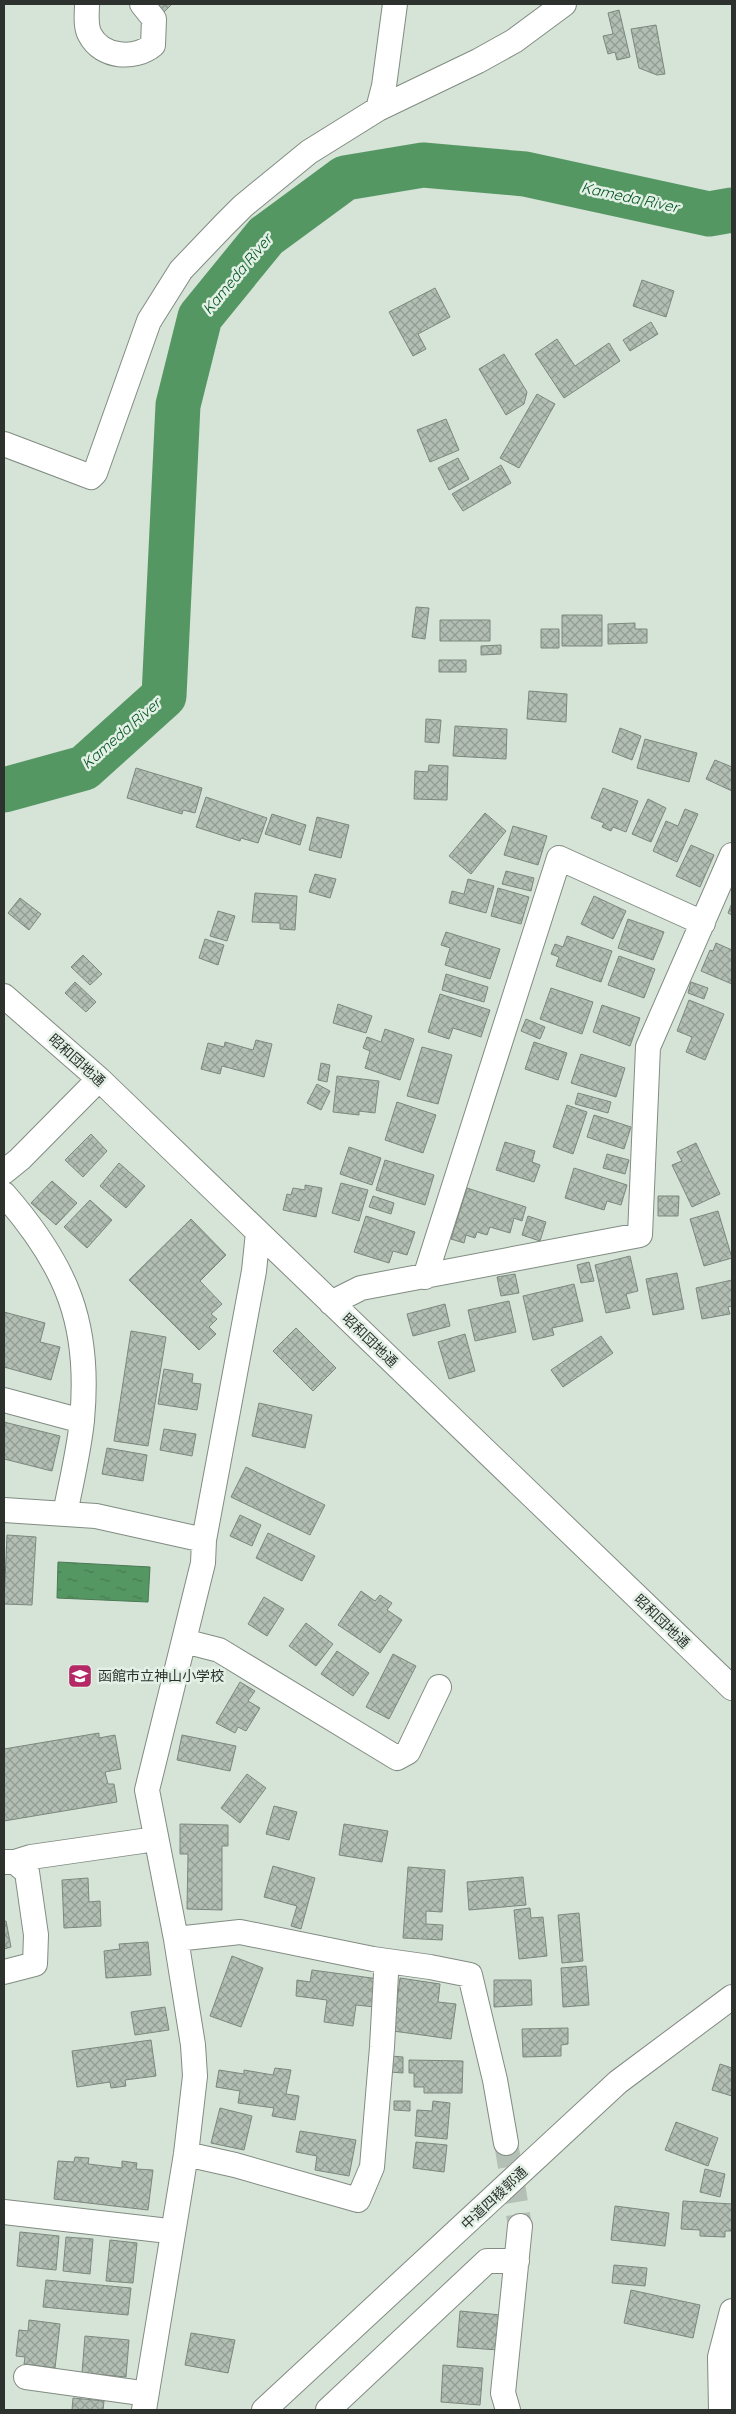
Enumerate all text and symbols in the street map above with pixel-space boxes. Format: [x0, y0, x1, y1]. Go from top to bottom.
water label: Kameda River [580, 177, 683, 217]
water label: Kameda River [198, 228, 278, 318]
water label: Kameda River [77, 692, 166, 773]
street label: 昭和団地通 [45, 1030, 109, 1090]
street label: 昭和団地通 [339, 1309, 401, 1371]
street label: 昭和団地通 [631, 1590, 693, 1652]
school or university icon: 函館市立神山小学校 [67, 1663, 93, 1689]
place label: 函館市立神山小学校 [98, 1667, 224, 1685]
street label: 中道四稜郭通 [457, 2163, 531, 2233]

